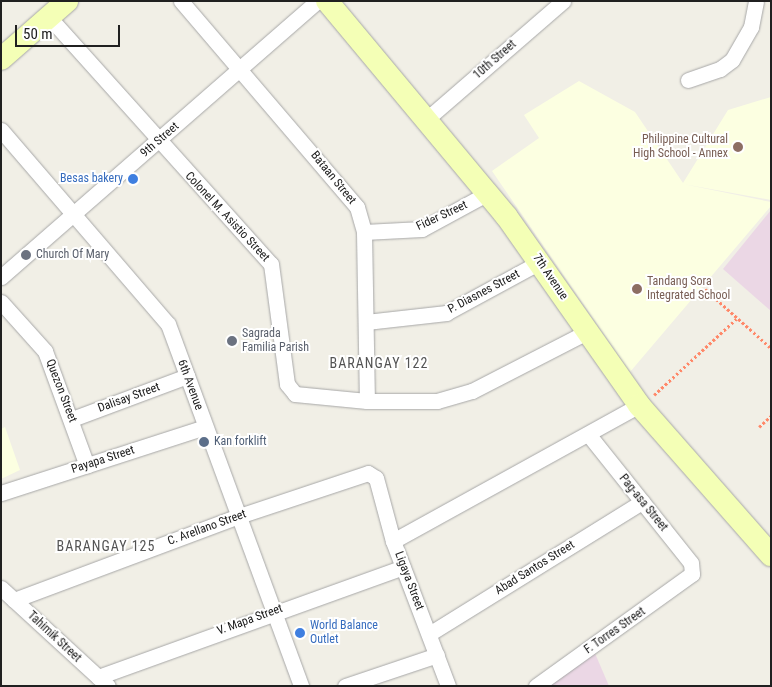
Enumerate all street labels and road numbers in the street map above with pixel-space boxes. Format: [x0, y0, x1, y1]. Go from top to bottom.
street label: 10th Street [471, 37, 519, 83]
street label: 9th Street [138, 119, 182, 161]
street label: Bataan Street [307, 149, 359, 207]
street label: Colonel M. Asistio Street [182, 169, 272, 265]
street label: Fider Street [414, 198, 470, 234]
street label: 7th Avenue [529, 251, 571, 303]
street label: P. Diasnes Street [446, 267, 522, 317]
street label: Quezon Street [42, 357, 80, 425]
street label: 6th Avenue [174, 358, 206, 412]
street label: Dalisay Street [96, 380, 162, 416]
street label: Payapa Street [70, 443, 136, 477]
street label: Pag-asa Street [616, 472, 670, 534]
street label: C. Arellano Street [166, 507, 248, 549]
street label: Abad Santos Street [493, 538, 577, 598]
street label: Ligaya Street [391, 550, 427, 612]
street label: V. Mapa Street [215, 601, 285, 639]
street label: F. Torres Street [582, 605, 648, 657]
street label: Tahimik Street [24, 609, 84, 665]

